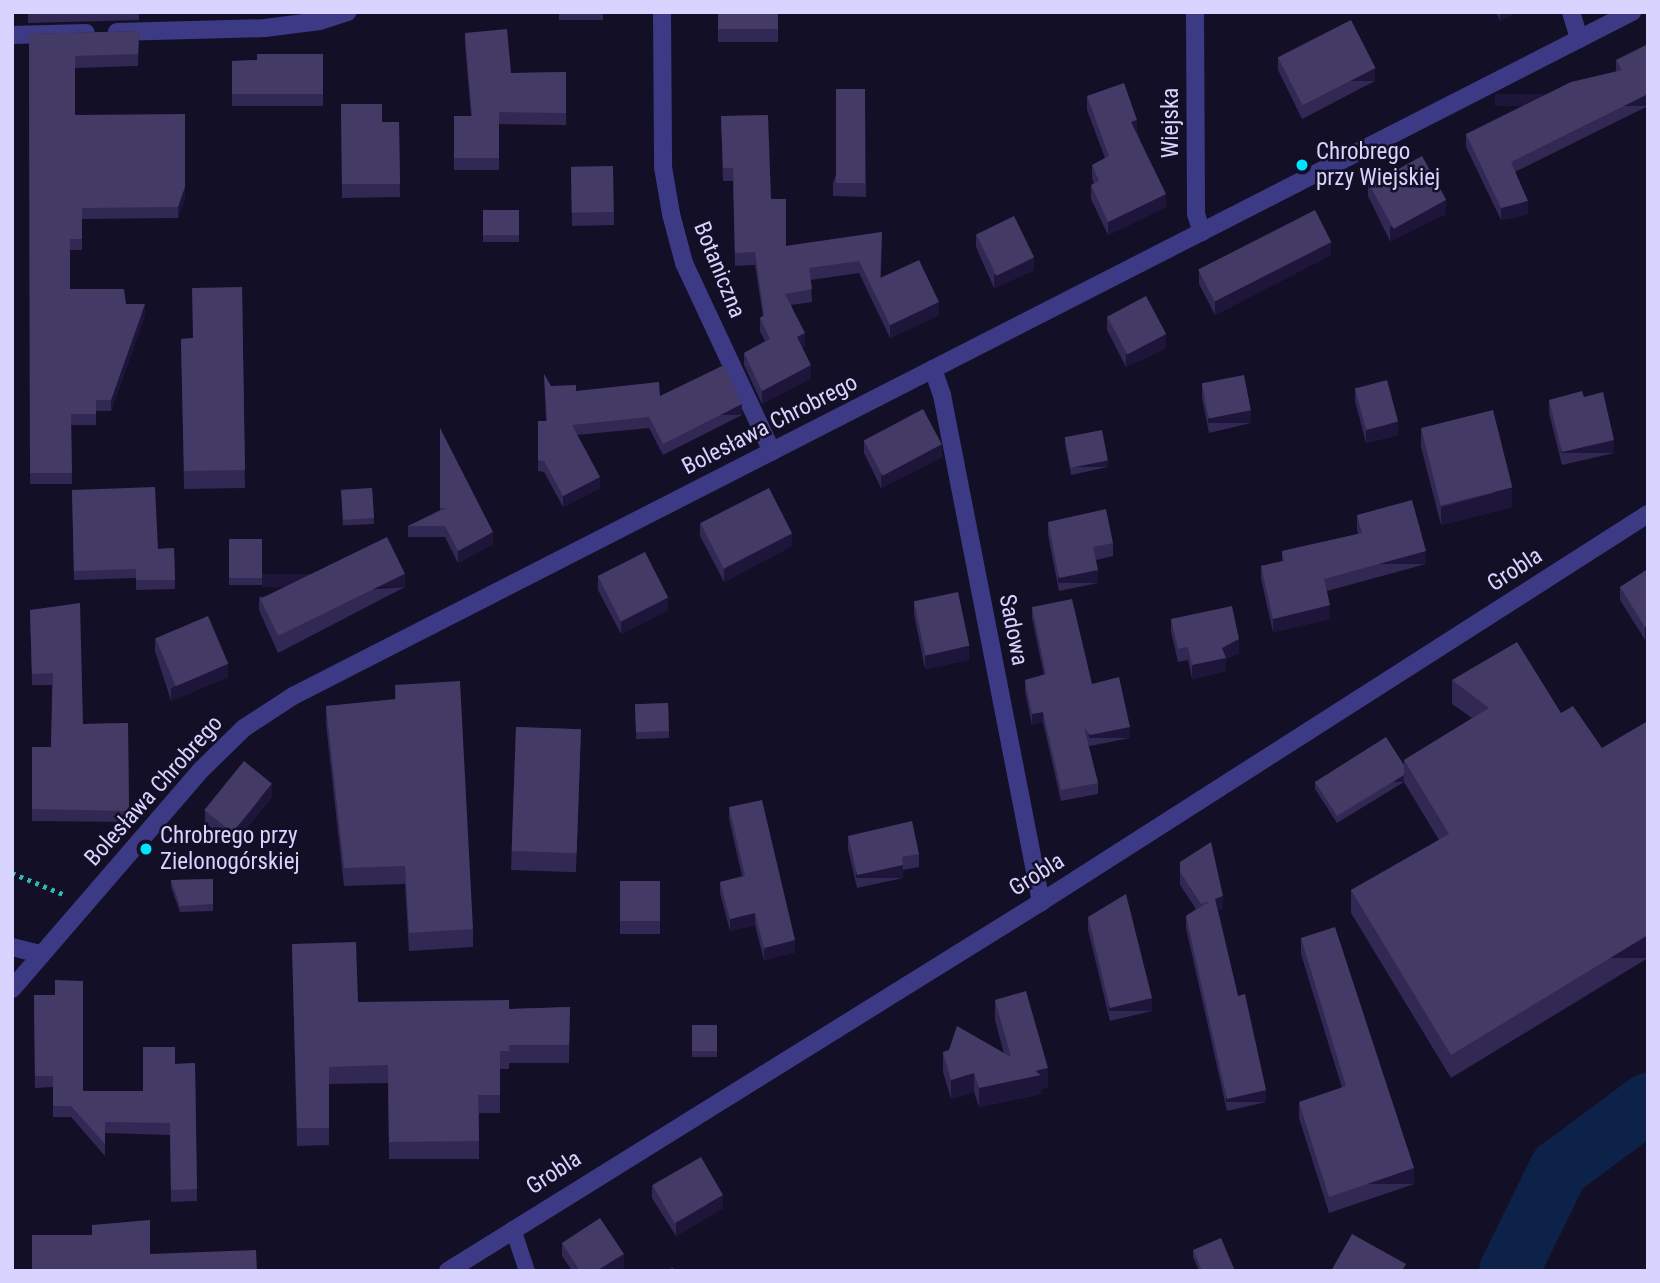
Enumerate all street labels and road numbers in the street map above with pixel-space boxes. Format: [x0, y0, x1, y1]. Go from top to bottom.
street label: Wiejska [1157, 88, 1185, 158]
street label: Botaniczna [687, 218, 751, 322]
street label: Bolesława Chrobrego [678, 369, 862, 481]
street label: Grobla [1483, 542, 1547, 598]
street label: Sadowa [993, 592, 1033, 668]
street label: Bolesława Chrobrego [79, 710, 229, 872]
street label: Grobla [1004, 848, 1070, 902]
street label: Grobla [522, 1145, 586, 1201]

